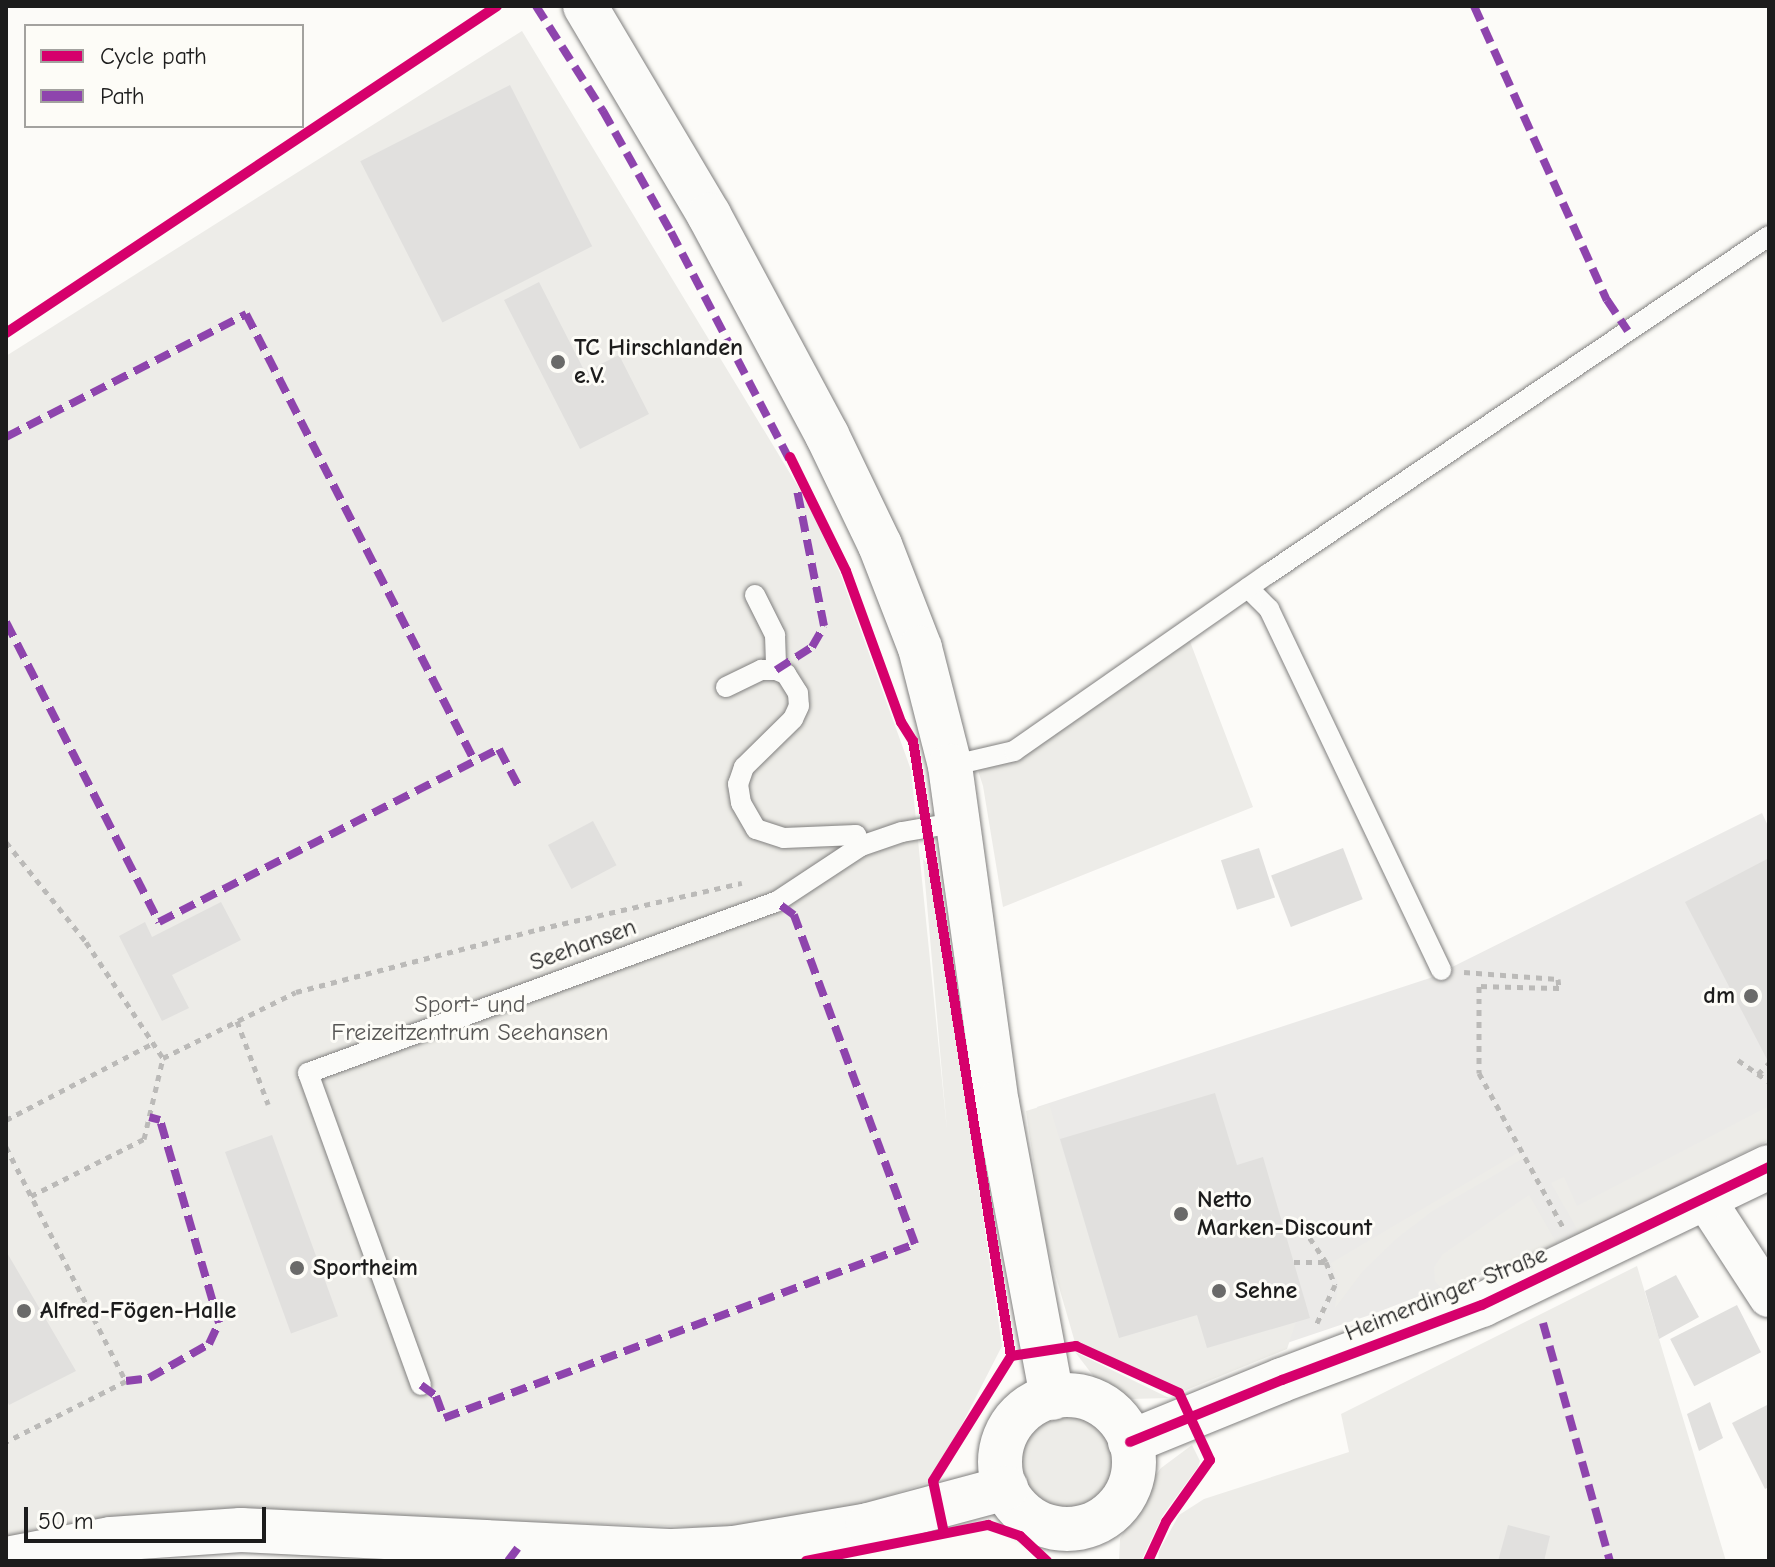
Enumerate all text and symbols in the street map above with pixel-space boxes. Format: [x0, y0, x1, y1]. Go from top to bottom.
legend [24, 24, 304, 128]
text: Cycle path [100, 42, 207, 70]
text: Path [100, 82, 145, 110]
place label: TC Hirschlanden e.V. [574, 334, 743, 390]
marker: TC Hirschlanden e.V. [549, 353, 567, 371]
street label: Seehansen [526, 912, 640, 978]
place label: dm [1703, 982, 1735, 1010]
marker: dm [1742, 987, 1760, 1005]
park label: Sport- und Freizeitzentrum Seehansen [331, 991, 609, 1047]
place label: Netto Marken-Discount [1197, 1186, 1372, 1242]
marker: Netto Marken-Discount [1172, 1205, 1190, 1223]
street label: Heimerdinger Straße [1341, 1240, 1551, 1348]
place label: Sportheim [313, 1254, 418, 1282]
marker: Sportheim [288, 1259, 306, 1277]
place label: Sehne [1235, 1277, 1297, 1305]
marker: Sehne [1210, 1282, 1228, 1300]
place label: Alfred-Fögen-Halle [40, 1297, 236, 1325]
marker: Alfred-Fögen-Halle [15, 1302, 33, 1320]
scale bar [28, 1491, 270, 1541]
text: 50 m [38, 1507, 94, 1535]

